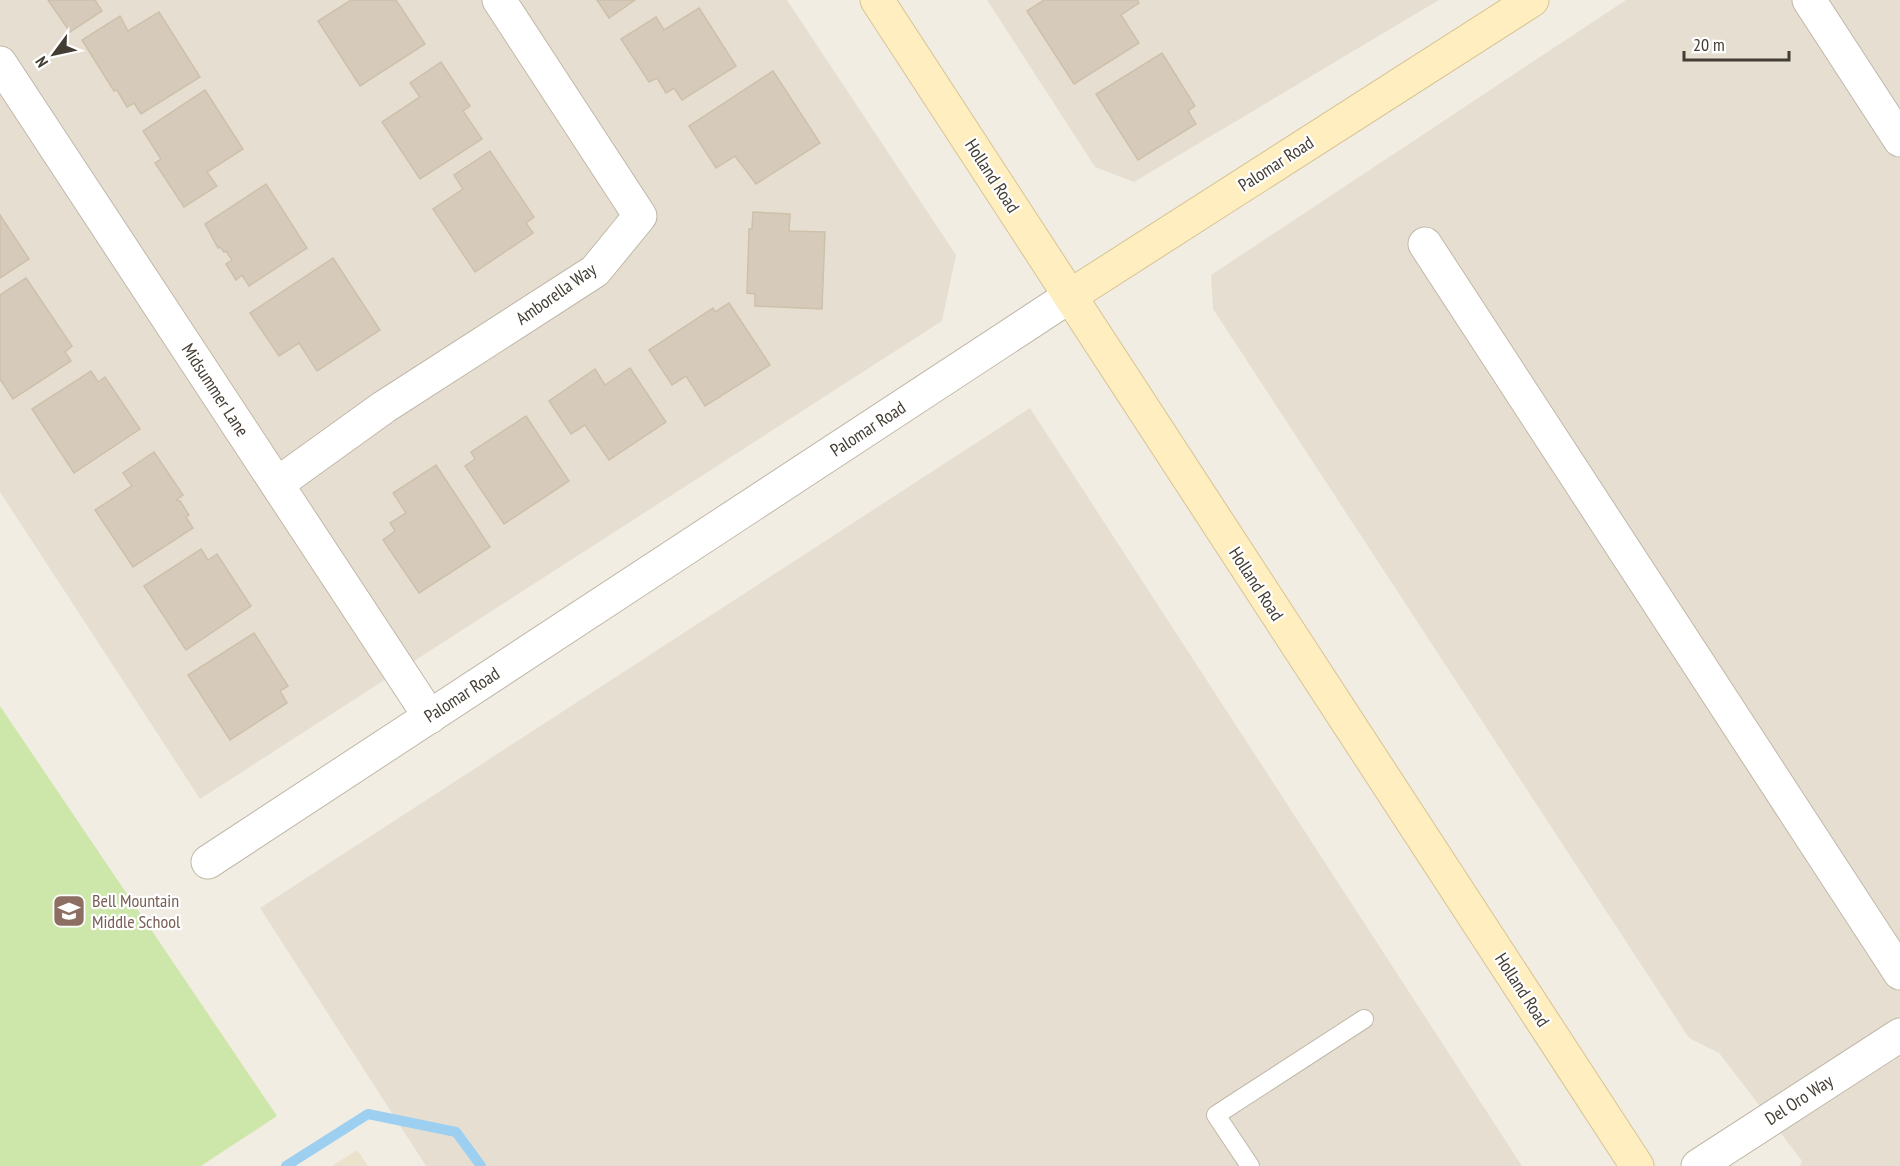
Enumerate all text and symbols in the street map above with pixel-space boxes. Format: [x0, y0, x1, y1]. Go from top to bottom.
north arrow [24, 24, 84, 84]
scale bar [1684, 24, 1789, 62]
text: 20 m [1693, 33, 1725, 56]
text: N [31, 53, 52, 71]
street label: Palomar Road [1234, 131, 1318, 196]
street label: Holland Road [960, 135, 1025, 217]
street label: Amborella Way [511, 257, 600, 330]
street label: Midsummer Lane [177, 339, 254, 441]
street label: Palomar Road [826, 396, 910, 461]
street label: Holland Road [1224, 543, 1289, 625]
street label: Palomar Road [420, 662, 504, 727]
place label: Bell Mountain Middle School [92, 889, 181, 933]
school or university icon: Bell Mountain Middle School [51, 893, 87, 929]
street label: Holland Road [1490, 949, 1555, 1031]
street label: Del Oro Way [1760, 1069, 1837, 1130]

